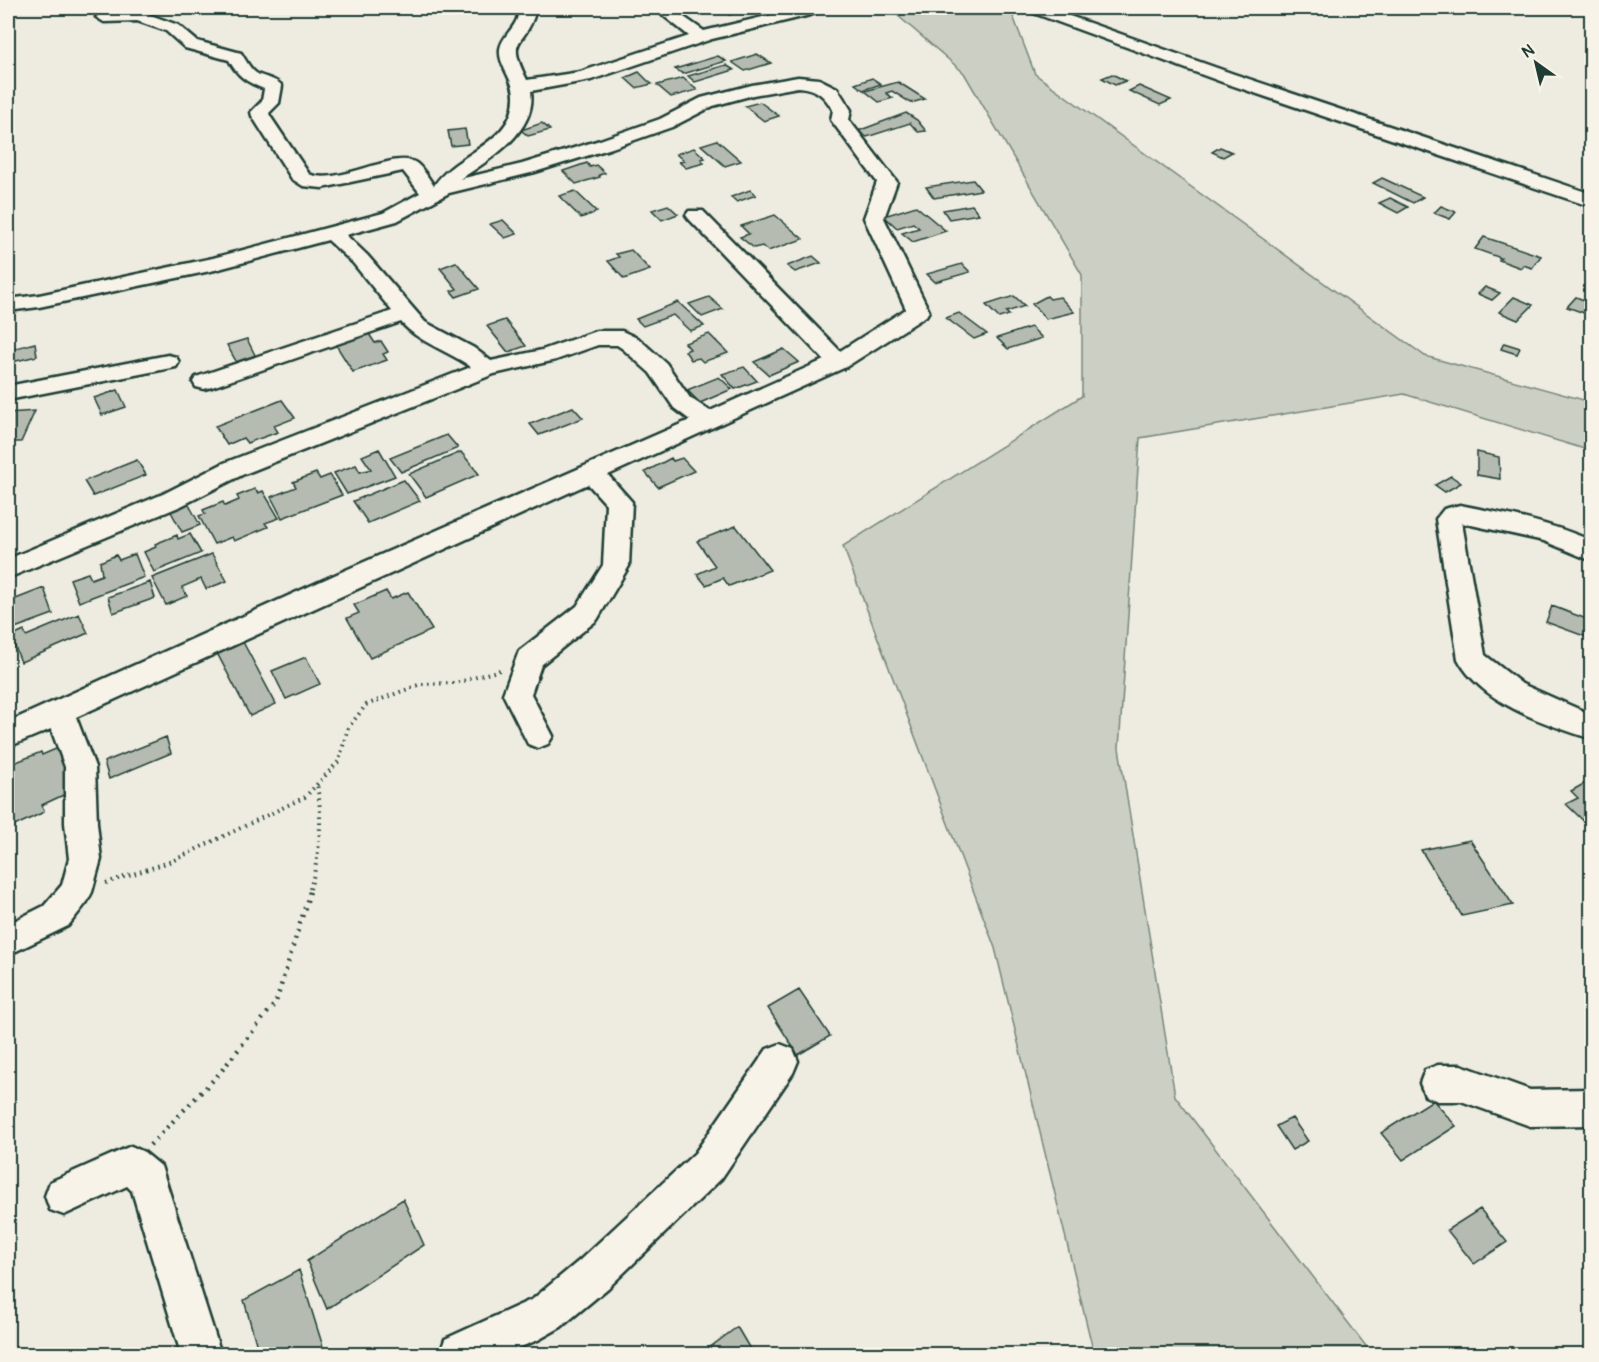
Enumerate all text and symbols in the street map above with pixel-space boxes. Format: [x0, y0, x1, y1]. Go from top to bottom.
north arrow [1506, 33, 1566, 93]
text: N [1518, 40, 1538, 63]

